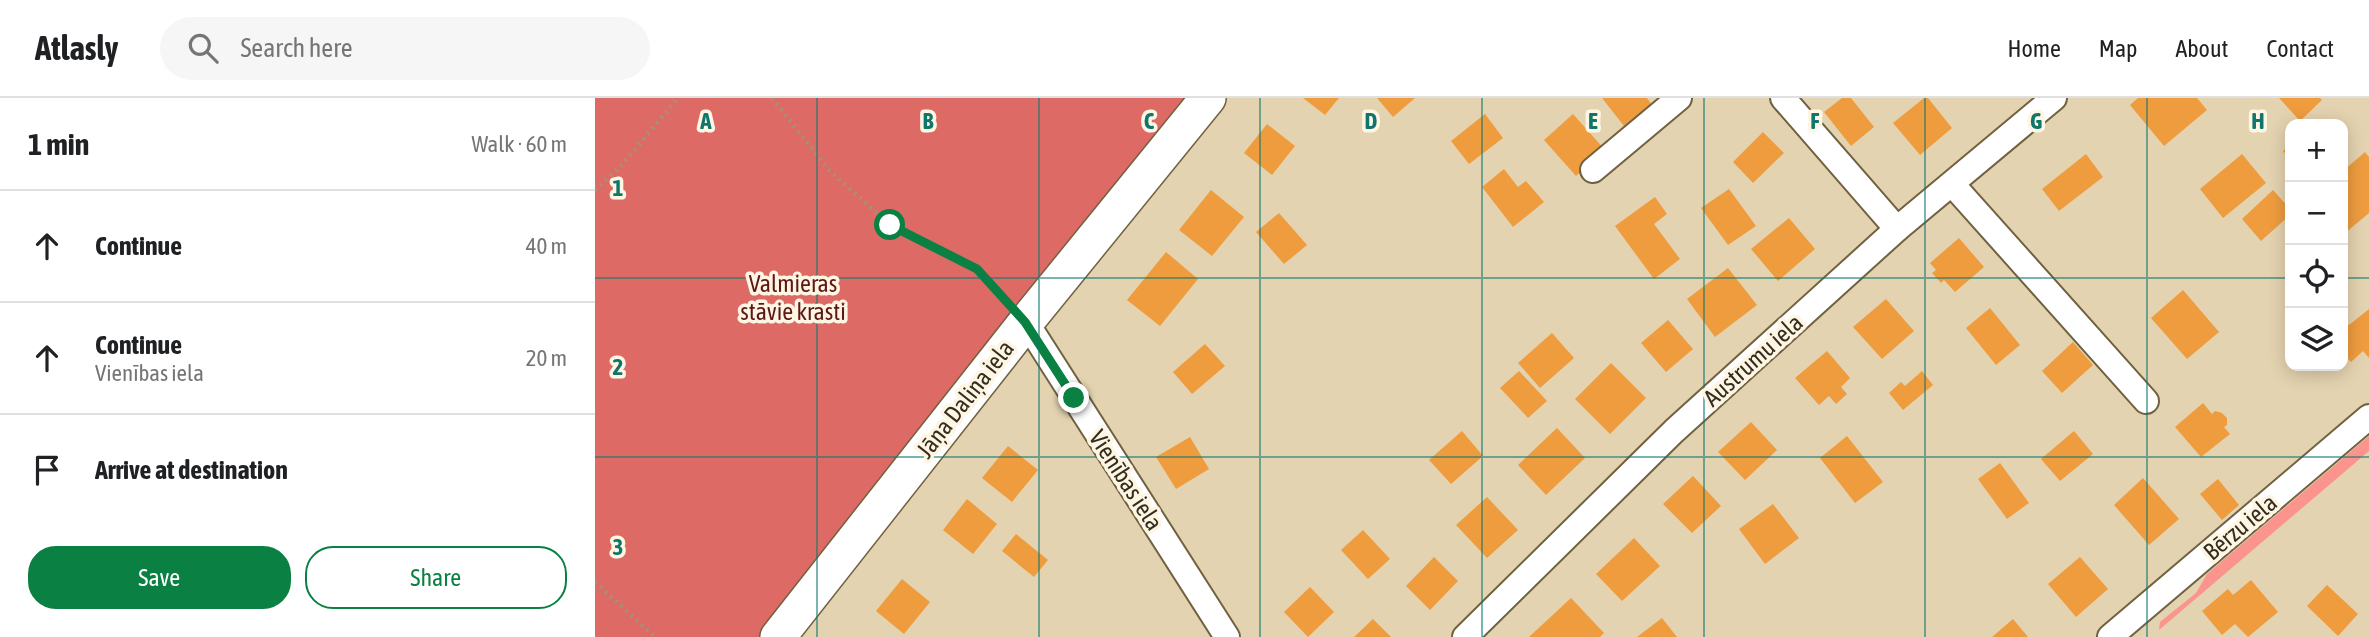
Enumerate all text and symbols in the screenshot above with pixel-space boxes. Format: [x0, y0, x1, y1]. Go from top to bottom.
search box [160, 17, 650, 80]
text: Atlasly [35, 29, 118, 67]
icon: search [184, 29, 222, 67]
text: Search here [240, 33, 353, 63]
text: Home [2007, 35, 2061, 62]
text: Map [2099, 35, 2137, 62]
text: About [2175, 35, 2228, 62]
text: Contact [2266, 35, 2334, 62]
text: A [699, 108, 712, 134]
text: B [923, 108, 934, 134]
text: C [1144, 108, 1155, 134]
text: D [1365, 108, 1378, 134]
text: E [1588, 108, 1598, 134]
text: F [1810, 108, 1820, 134]
text: G [2030, 108, 2042, 134]
text: H [2251, 108, 2265, 134]
map controls [2285, 119, 2348, 371]
button: + [2285, 119, 2348, 182]
text: 1 min [28, 127, 89, 161]
text: Walk · 60 m [472, 131, 567, 157]
text: 1 [613, 175, 624, 201]
button: − [2285, 182, 2348, 245]
route start [874, 209, 905, 240]
icon: ahead [28, 227, 66, 265]
text: Continue [95, 231, 182, 261]
text: 40 m [526, 233, 567, 259]
button: locate [2285, 245, 2348, 308]
park label: Valmieras stāvie krasti [740, 270, 846, 325]
button: layers [2285, 308, 2348, 371]
street label: Austrumu iela [1698, 309, 1808, 411]
text: Continue [95, 330, 182, 360]
street label: Jāņa Daliņa iela [911, 335, 1019, 463]
icon: ahead [28, 339, 66, 377]
text: 20 m [526, 345, 567, 371]
text: 2 [613, 354, 623, 380]
text: Vienības iela [95, 360, 204, 386]
route end [1058, 382, 1089, 413]
street label: Vienības iela [1084, 425, 1168, 535]
icon: arrive [28, 451, 66, 489]
text: Arrive at destination [95, 455, 288, 485]
street label: Bērzu iela [2198, 489, 2282, 565]
text: 3 [613, 534, 623, 560]
button: Save [28, 546, 291, 609]
button: Share [305, 546, 567, 609]

